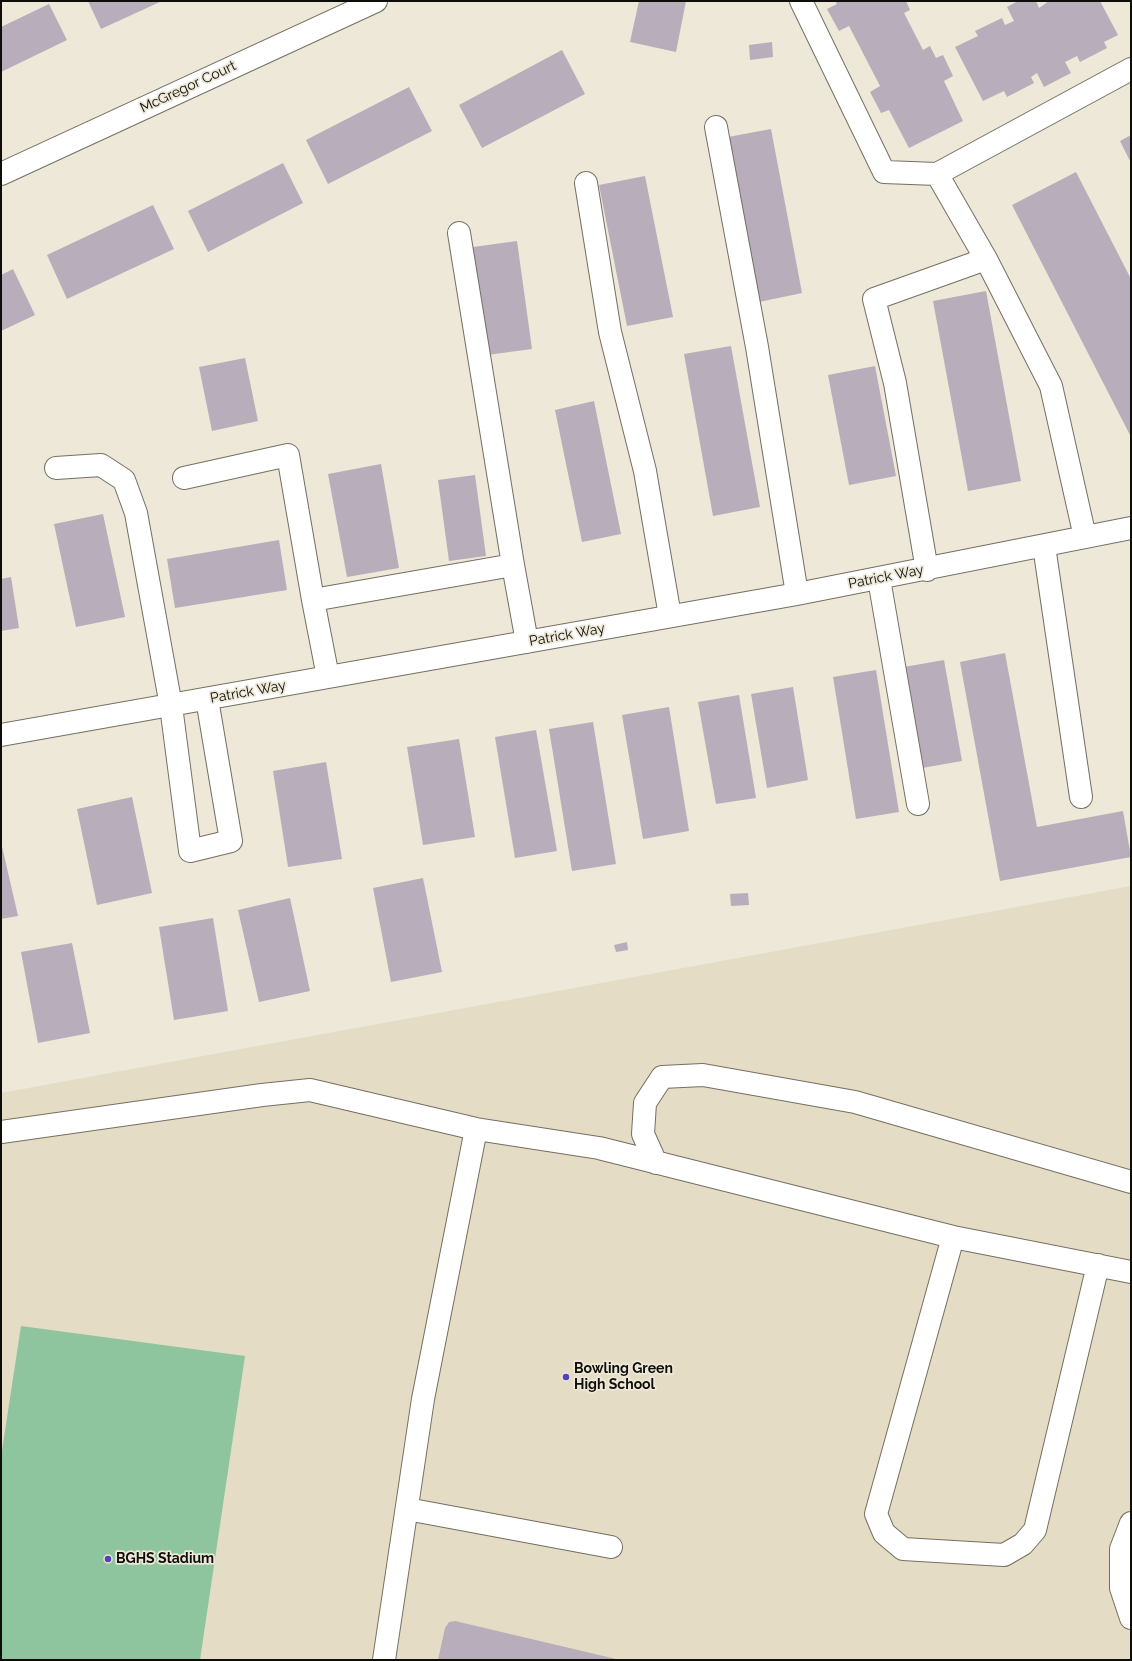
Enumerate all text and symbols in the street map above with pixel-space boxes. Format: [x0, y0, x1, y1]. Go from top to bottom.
street label: McGregor Court [137, 57, 239, 117]
street label: Patrick Way [847, 561, 925, 593]
street label: Patrick Way [528, 620, 606, 650]
street label: Patrick Way [209, 677, 287, 707]
place label: Bowling Green High School [574, 1361, 673, 1394]
marker: Bowling Green High School [561, 1372, 571, 1382]
place label: BGHS Stadium [116, 1551, 214, 1567]
marker: BGHS Stadium [103, 1554, 113, 1564]

